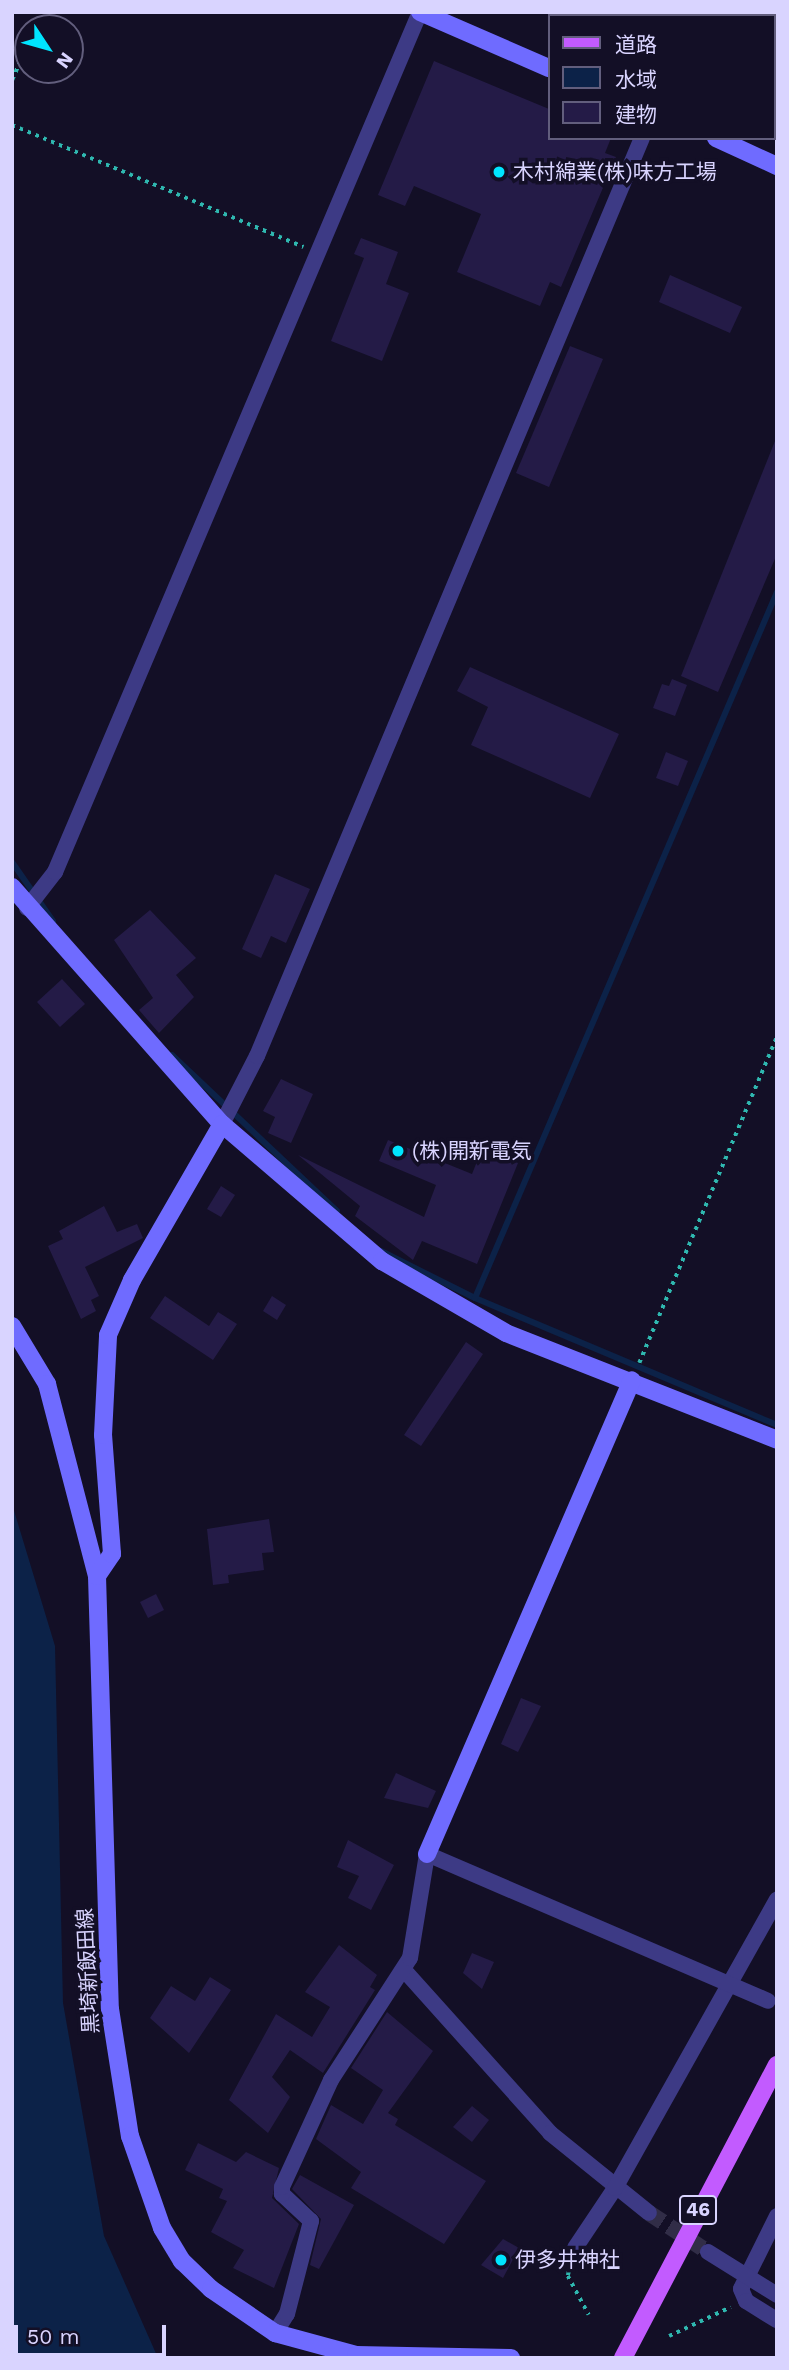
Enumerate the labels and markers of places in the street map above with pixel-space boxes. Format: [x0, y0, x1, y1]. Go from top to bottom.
place label: 木村綿業(株)味方工場 [513, 159, 717, 185]
marker: 木村綿業(株)味方工場 [491, 164, 507, 180]
place label: (株)開新電気 [412, 1138, 532, 1164]
marker: (株)開新電気 [390, 1143, 406, 1159]
place label: 伊多井神社 [515, 2247, 620, 2273]
marker: 伊多井神社 [493, 2252, 509, 2268]

